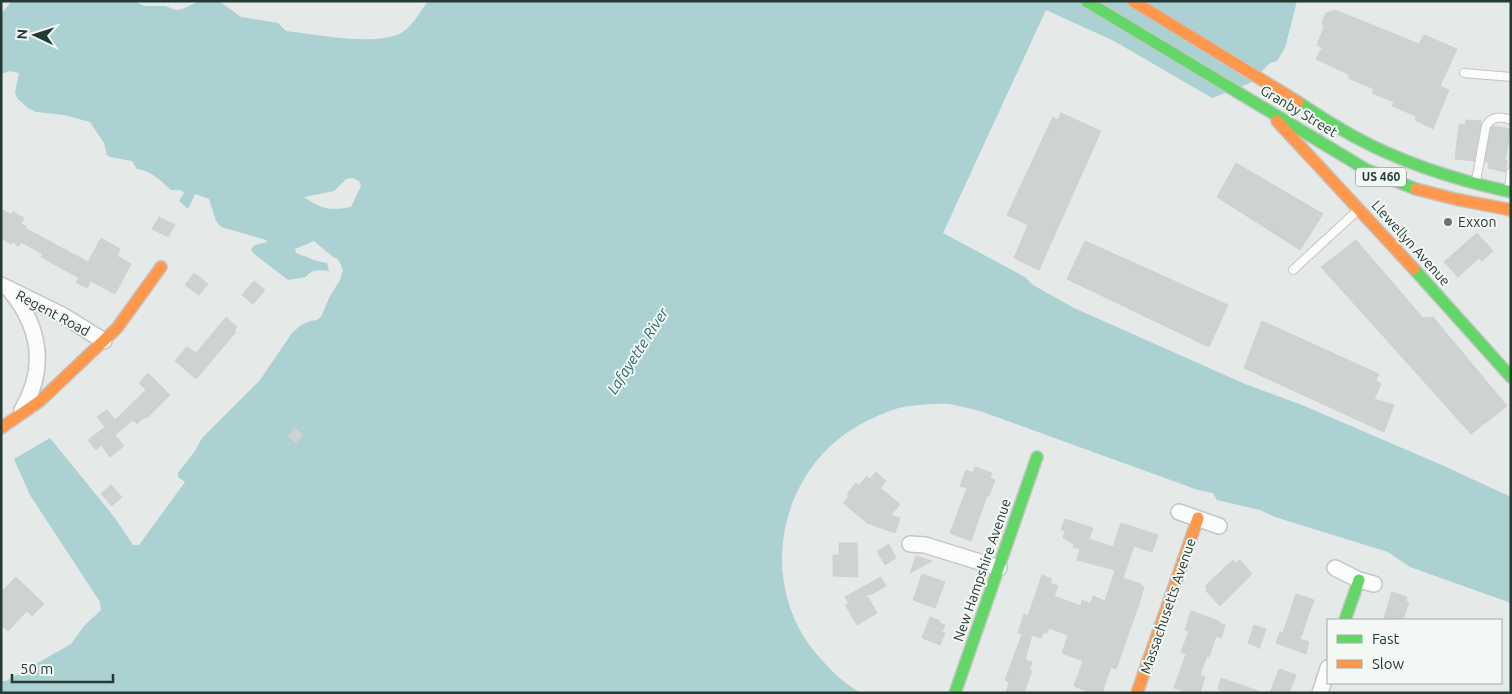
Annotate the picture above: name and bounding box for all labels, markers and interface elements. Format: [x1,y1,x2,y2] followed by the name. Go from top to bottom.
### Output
[10,10,60,60] north arrow
[14,28,30,40] text: N
[1258,82,1341,141] street label: Granby Street
[1356,168,1406,186] road number: US 460
[1368,197,1454,289] street label: Llewellyn Avenue
[1458,214,1496,230] place label: Exxon
[1442,216,1454,228] marker: Exxon
[13,287,93,339] street label: Regent Road
[603,303,672,397] water label: Lafayette River
[950,497,1014,643] street label: New Hampshire Avenue
[1137,536,1199,676] street label: Massachusetts Avenue
[1327,619,1502,684] legend
[1372,630,1400,647] text: Fast
[12,652,114,684] scale bar
[1372,655,1405,672] text: Slow
[20,660,53,677] text: 50 m

